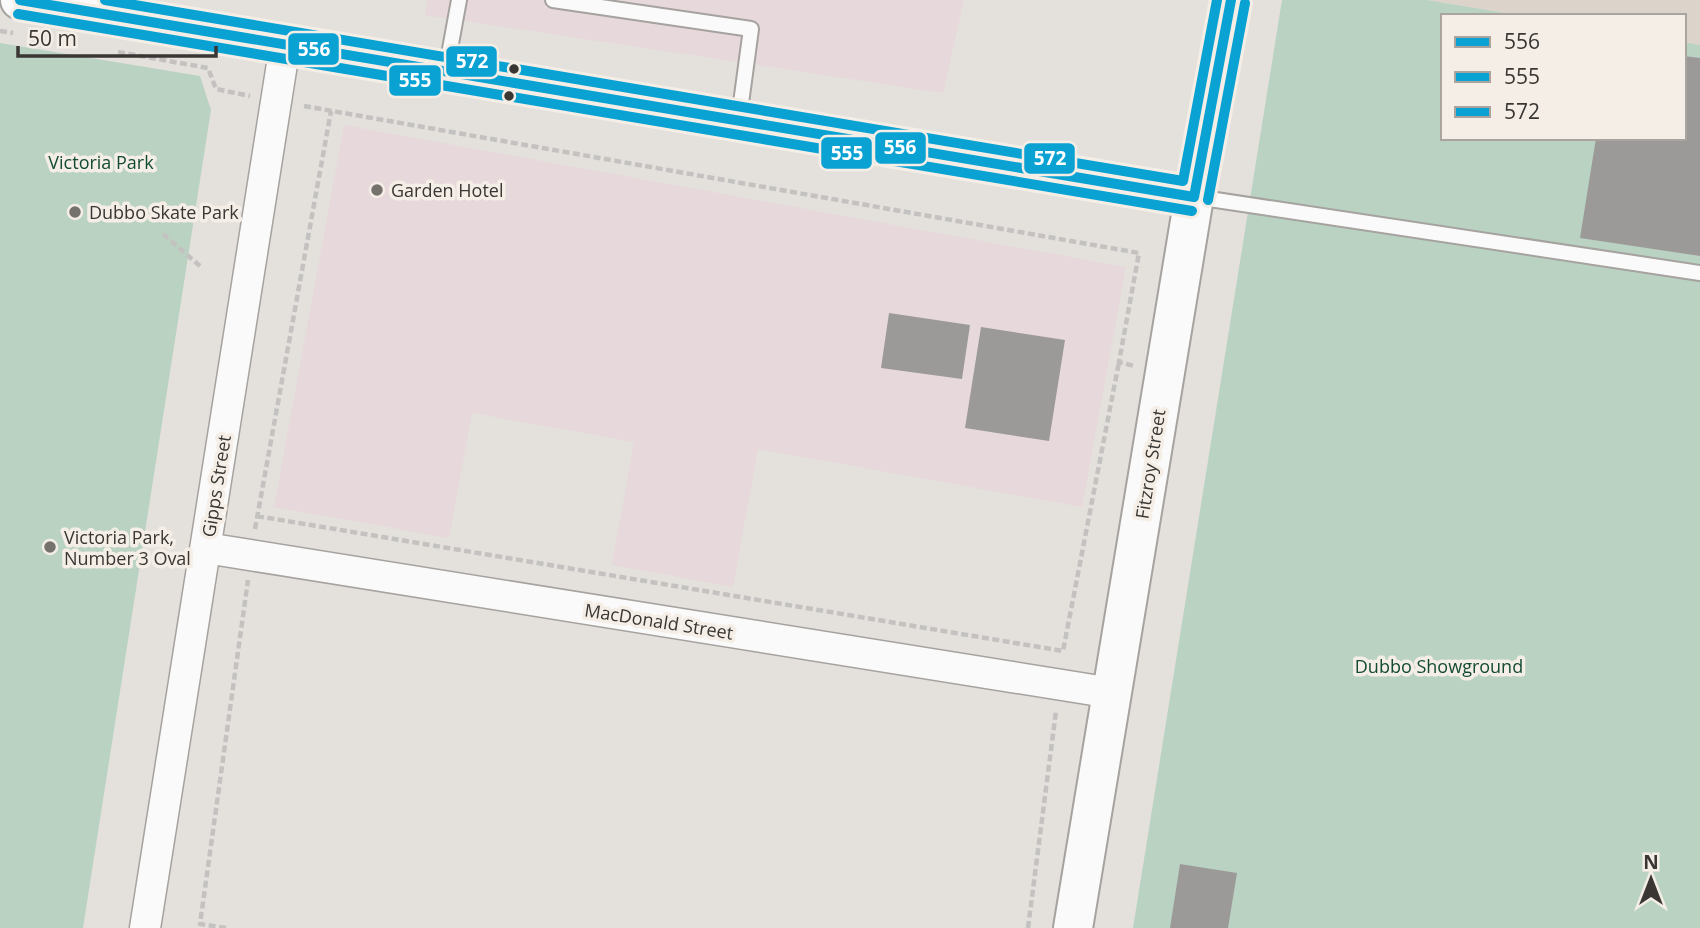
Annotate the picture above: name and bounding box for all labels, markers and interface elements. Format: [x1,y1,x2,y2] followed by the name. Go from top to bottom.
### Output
[18,14,215,58] scale bar
[1441,14,1686,140] legend
[28,24,77,52] text: 50 m
[1504,27,1540,55] text: 556
[287,32,340,66] line badge: 556
[298,36,330,62] text: 556
[445,45,498,78] line badge: 572
[456,48,488,74] text: 572
[507,62,521,76] unlabelled marker
[1504,62,1540,90] text: 555
[388,64,442,97] line badge: 555
[399,67,431,93] text: 555
[502,89,516,103] unlabelled marker
[1504,97,1540,125] text: 572
[874,131,927,165] line badge: 556
[884,134,916,160] text: 556
[820,136,873,170] line badge: 555
[831,140,863,166] text: 555
[1023,142,1076,175] line badge: 572
[1034,145,1066,171] text: 572
[48,150,154,174] park label: Victoria Park
[391,178,503,202] place label: Garden Hotel
[369,182,385,198] marker: Garden Hotel
[89,200,239,224] place label: Dubbo Skate Park
[67,204,83,220] marker: Dubbo Skate Park
[1129,407,1171,521] street label: Fitzroy Street
[196,433,236,539] street label: Gipps Street
[64,525,191,570] place label: Victoria Park, Number 3 Oval
[42,539,58,555] marker: Victoria Park, Number 3 Oval
[583,597,735,645] street label: MacDonald Street
[1355,654,1523,678] park label: Dubbo Showground
[1616,844,1686,914] north arrow
[1643,849,1659,875] text: N

